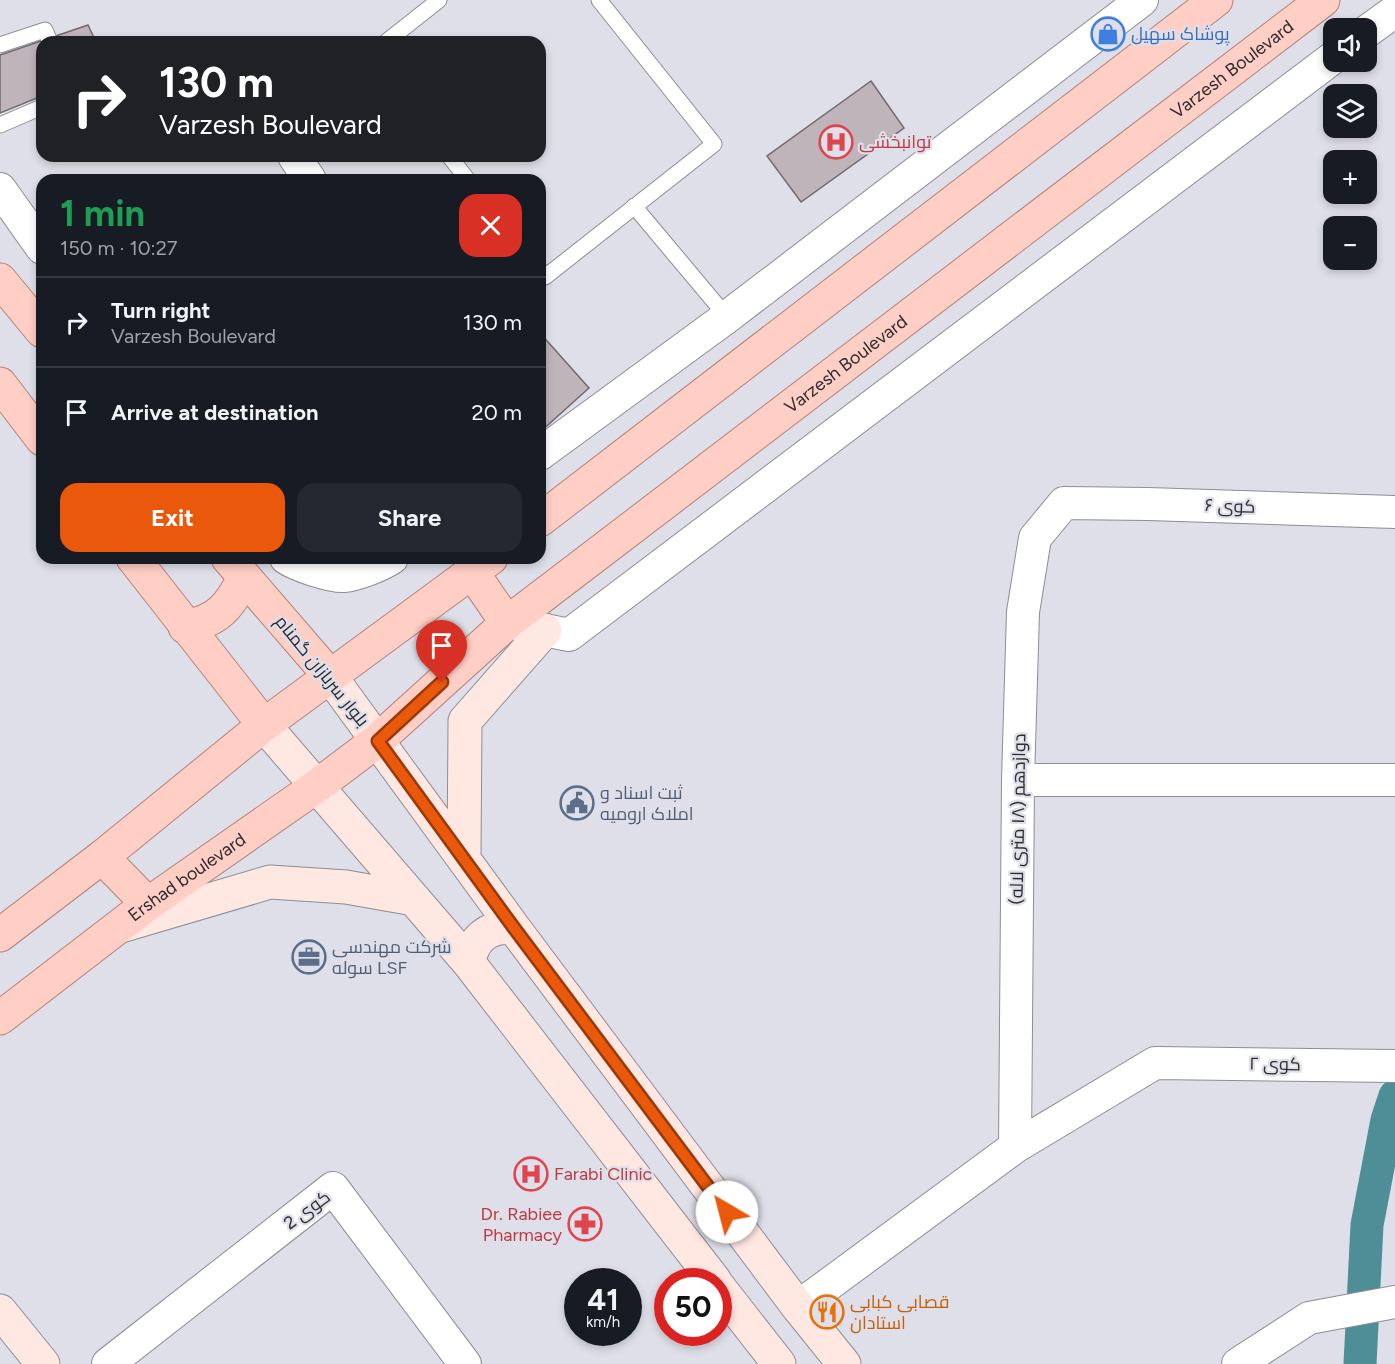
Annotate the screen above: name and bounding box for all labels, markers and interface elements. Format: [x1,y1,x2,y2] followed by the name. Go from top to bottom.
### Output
[1167,15,1298,123] street label: Varzesh Boulevard
[1090,16,1126,52] shop icon: پوشاک سهیل
[1323,18,1377,270] map controls
[1323,18,1377,72] button: sound
[1131,23,1230,46] place label: پوشاک سهیل
[159,57,274,108] text: 130 m
[60,60,138,138] icon: right
[1323,84,1377,138] button: layers
[159,108,382,141] text: Varzesh Boulevard
[818,124,854,160] hospital icon: توانبخشی
[859,131,932,153] place label: توانبخشی
[1323,150,1377,204] button: +
[60,192,145,235] text: 1 min
[459,194,522,257] button: close
[1323,216,1377,270] button: −
[60,236,178,260] text: 150 m · 10:27
[111,297,210,324] text: Turn right
[60,306,93,339] icon: right
[463,309,522,336] text: 130 m
[780,310,912,418] street label: Varzesh Boulevard
[111,324,276,348] text: Varzesh Boulevard
[60,396,93,429] icon: arrive
[111,399,319,426] text: Arrive at destination
[471,399,522,426] text: 20 m
[60,483,285,552] button: Exit
[297,483,522,552] button: Share
[1204,494,1256,518] street label: کوی ۶
[270,611,374,732] street label: بلوار سربازان گمنام
[416,620,467,682] pin
[425,629,458,662] icon: arrive
[1006,733,1031,905] street label: دوازدهم (۱۸ متری لاله)
[600,782,694,825] place label: ثبت اسناد و املاک ارومیه
[559,785,595,821] public building icon: ثبت اسناد و املاک ارومیه
[124,828,250,926] street label: Ershad boulevard
[332,936,452,979] place label: شرکت مهندسی سوله LSF
[291,939,327,975] office icon: شرکت مهندسی سوله LSF
[1249,1053,1301,1075] street label: کوی ۲
[513,1156,549,1192] hospital icon: Farabi Clinic
[554,1163,653,1185] place label: Farabi Clinic
[695,1180,759,1244] position arrow
[279,1186,335,1234] street label: کوی 2
[481,1203,563,1246] place label: Dr. Rabiee Pharmacy
[567,1206,603,1242] pharmacy icon: Dr. Rabiee Pharmacy
[654,1268,732,1346] speed limit sign: 50
[587,1281,619,1318] text: 41
[850,1291,949,1334] place label: قصابی کبابی استادان
[809,1294,845,1330] restaurant icon: قصابی کبابی استادان
[586,1313,620,1331] text: km/h

